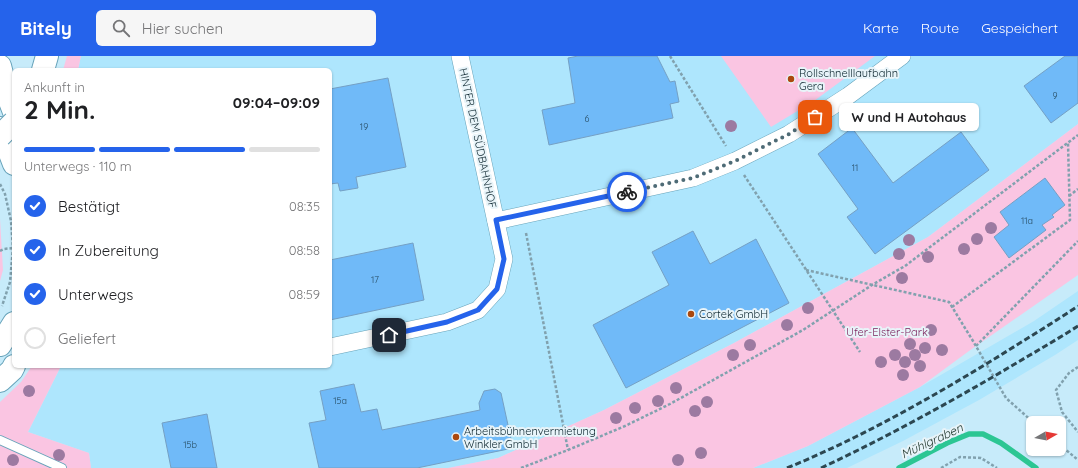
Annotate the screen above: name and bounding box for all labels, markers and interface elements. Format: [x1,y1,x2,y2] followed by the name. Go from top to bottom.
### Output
[96,10,376,46] search box
[20,16,72,40] text: Bitely
[110,17,132,39] icon: search
[142,19,223,38] text: Hier suchen
[863,19,899,37] text: Karte
[921,19,959,37] text: Route
[981,19,1058,37] text: Gespeichert
[799,66,898,93] place label: Rollschnelllaufbahn Gera
[456,67,500,209] street label: HINTER DEM SÜDBAHNHOF
[786,74,796,84] marker: Rollschnelllaufbahn Gera
[24,79,85,95] text: Ankunft in
[1052,90,1058,101] house number: 9
[24,93,95,126] text: 2 Min.
[233,93,320,112] text: 09:04–09:09
[798,100,832,134] pin
[839,103,979,131] callout: W und H Autohaus
[804,106,826,128] icon: bag
[852,109,966,125] text: W und H Autohaus
[585,113,590,124] house number: 6
[360,121,368,132] house number: 19
[24,158,132,174] text: Unterwegs · 110 m
[852,162,858,173] house number: 11
[607,172,647,212] courier
[616,181,638,203] icon: bike
[24,195,46,217] icon: check
[58,197,120,216] text: Bestätigt
[289,198,320,214] text: 08:35
[1021,215,1033,226] house number: 11a
[24,239,46,261] icon: check
[58,241,159,260] text: In Zubereitung
[289,242,320,258] text: 08:58
[371,274,379,285] house number: 17
[24,283,46,305] icon: check
[58,285,133,304] text: Unterwegs
[288,286,320,302] text: 08:59
[699,307,768,321] place label: Cortek GmbH
[686,309,696,319] marker: Cortek GmbH
[372,318,406,352] pin
[378,324,400,346] icon: home
[846,325,928,339] park label: Ufer-Elster-Park
[58,329,116,348] text: Geliefert
[333,395,347,406] house number: 15a
[1026,416,1066,456] north arrow
[1026,416,1066,456] map controls
[899,419,966,461] water label: Mühlgraben
[464,424,596,451] place label: Arbeitsbühnenvermietung Winkler GmbH
[451,432,461,442] marker: Arbeitsbühnenvermietung Winkler GmbH
[183,439,197,450] house number: 15b

